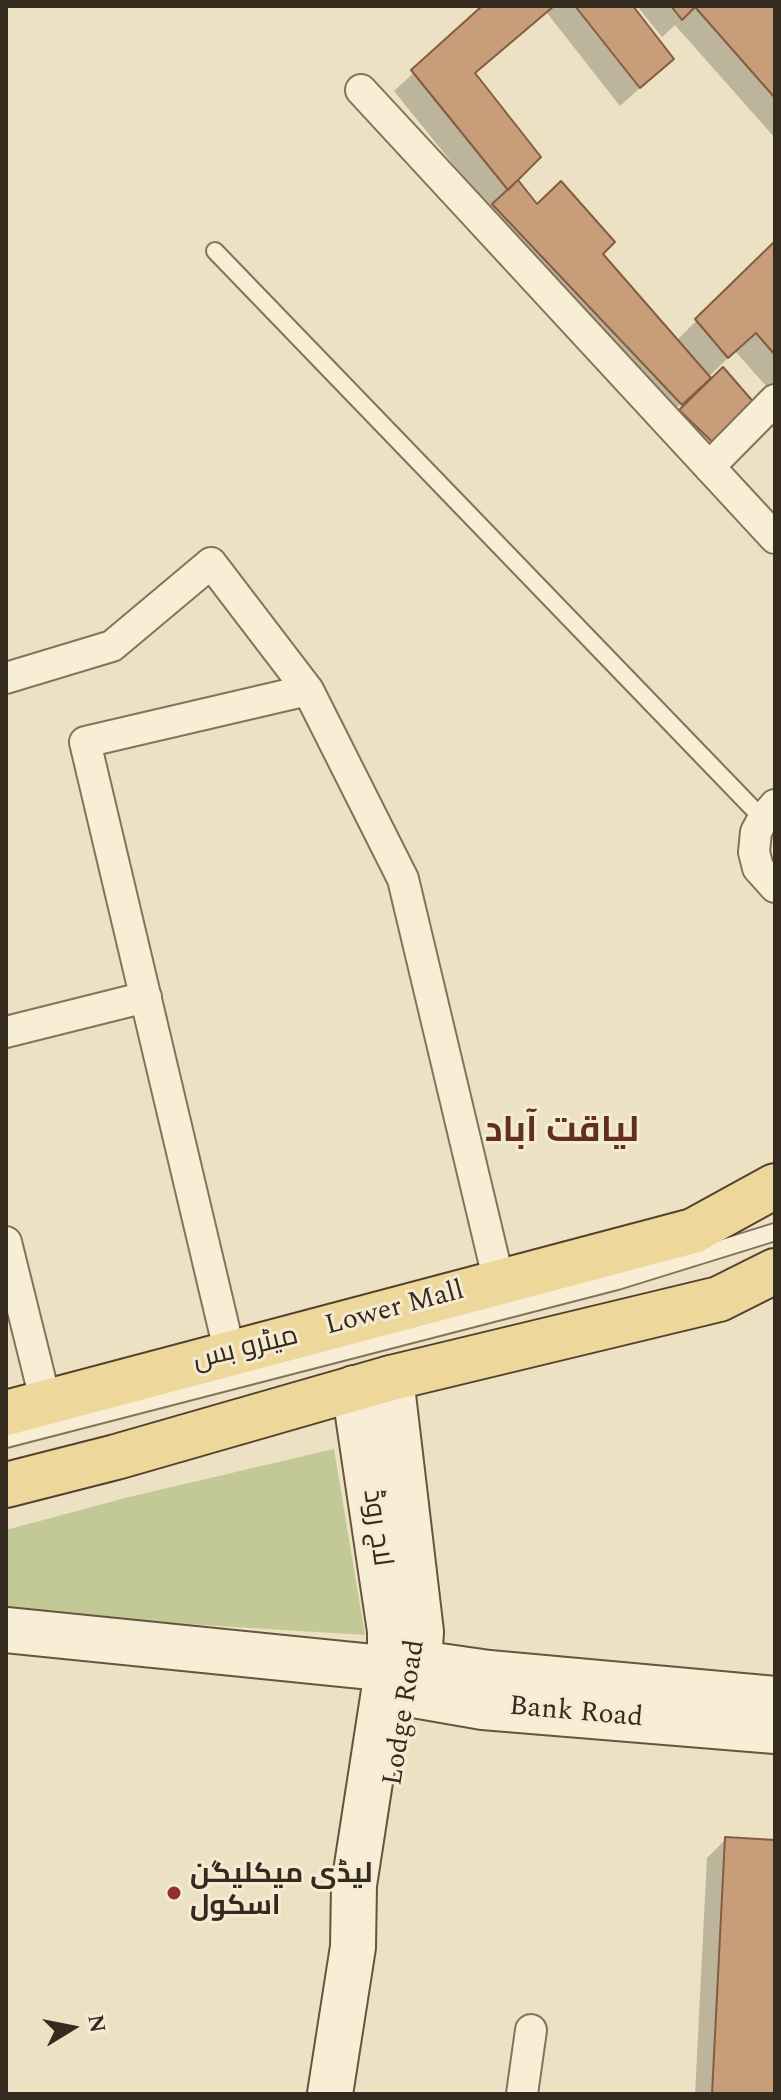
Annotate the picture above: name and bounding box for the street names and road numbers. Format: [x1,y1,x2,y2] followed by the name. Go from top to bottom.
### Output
[322,1275,468,1345] street label: Lower Mall
[190,1321,302,1379] street label: میٹرو بس
[353,1487,397,1569] street label: لاج روڈ
[378,1638,434,1788] street label: Lodge Road
[508,1691,644,1737] street label: Bank Road

